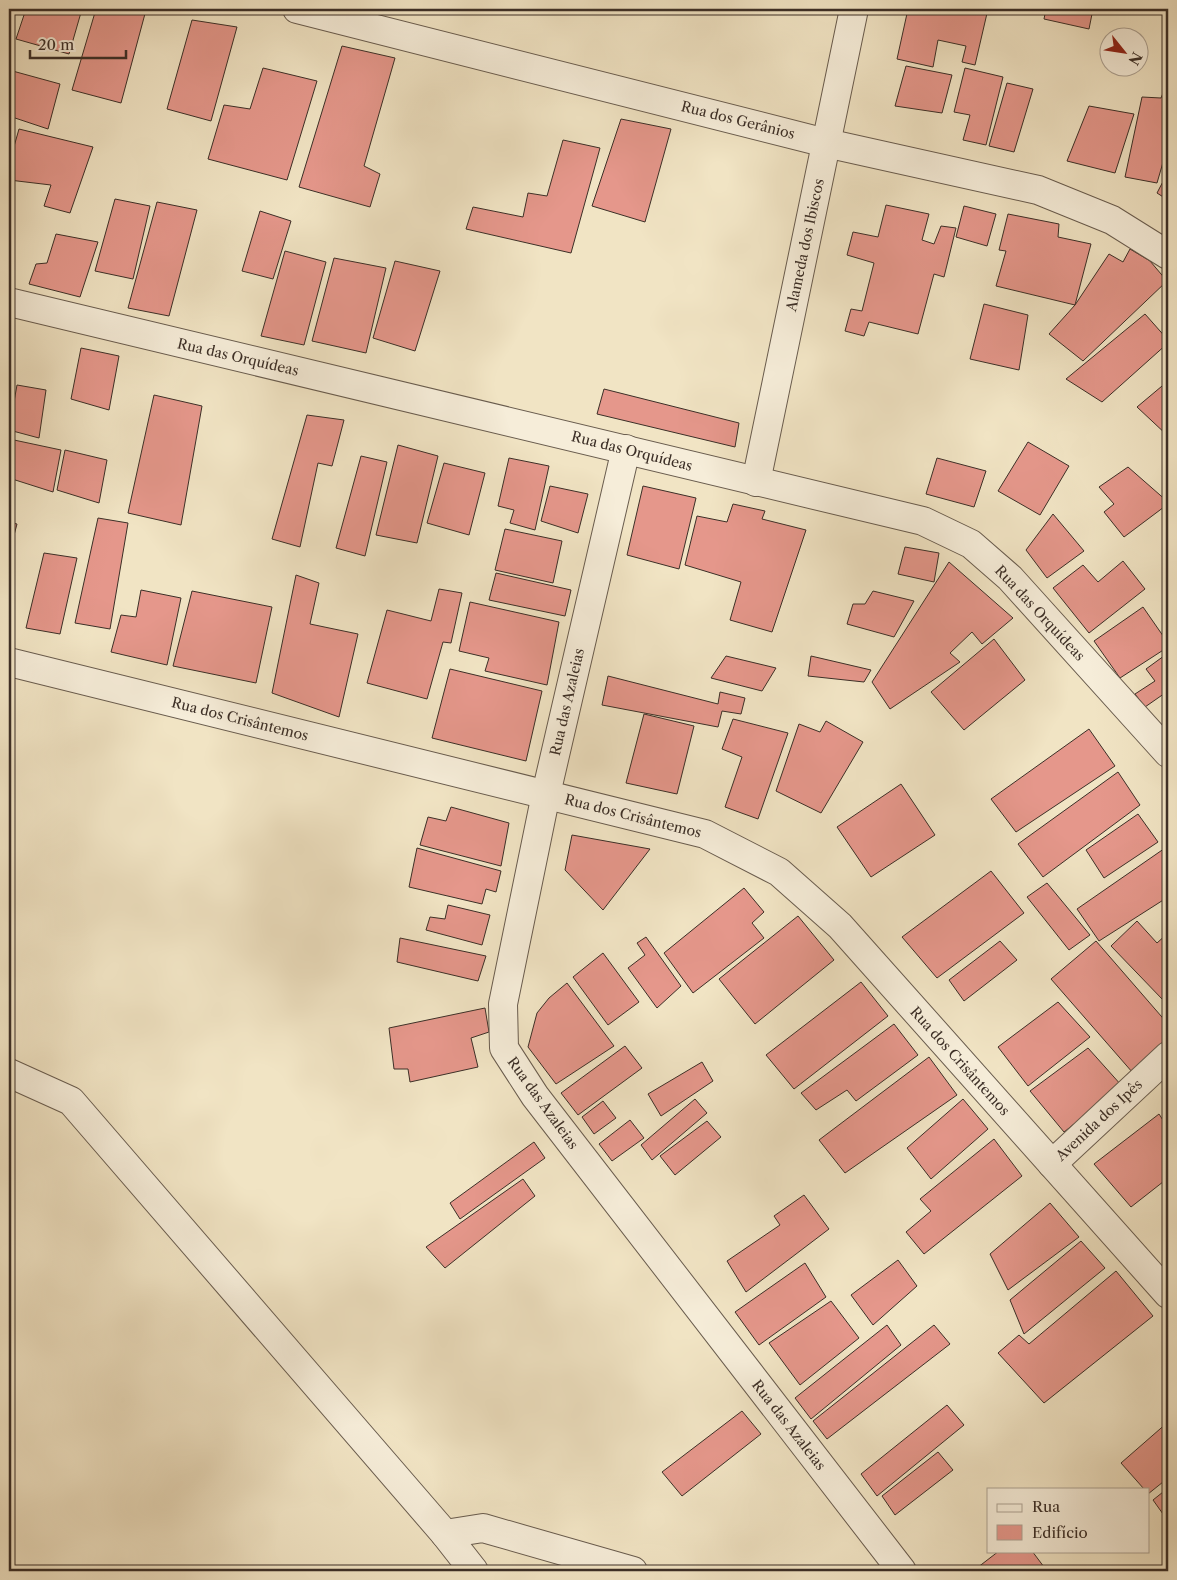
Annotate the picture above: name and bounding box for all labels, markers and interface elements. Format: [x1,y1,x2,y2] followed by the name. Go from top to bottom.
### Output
[30,28,126,60] scale bar
[1100,28,1150,78] north arrow
[38,35,74,54] text: 20 m
[1124,49,1146,68] text: N
[679,97,797,143] street label: Rua dos Gerânios
[782,177,828,314] street label: Alameda dos Ibiscos
[176,334,300,380] street label: Rua das Orquídeas
[570,427,694,475] street label: Rua das Orquídeas
[991,561,1089,665] street label: Rua das Orquídeas
[546,647,588,757] street label: Rua das Azaleias
[170,693,310,745] street label: Rua dos Crisântemos
[563,790,703,842] street label: Rua dos Crisântemos
[906,1003,1014,1119] street label: Rua dos Crisântemos
[503,1053,583,1153] street label: Rua das Azaleias
[1051,1075,1146,1165] street label: Avenida dos Ipês
[748,1376,830,1474] street label: Rua das Azaleias
[987,1488,1150,1552] legend
[1032,1497,1060,1516] text: Rua
[1032,1523,1088,1542] text: Edifício

